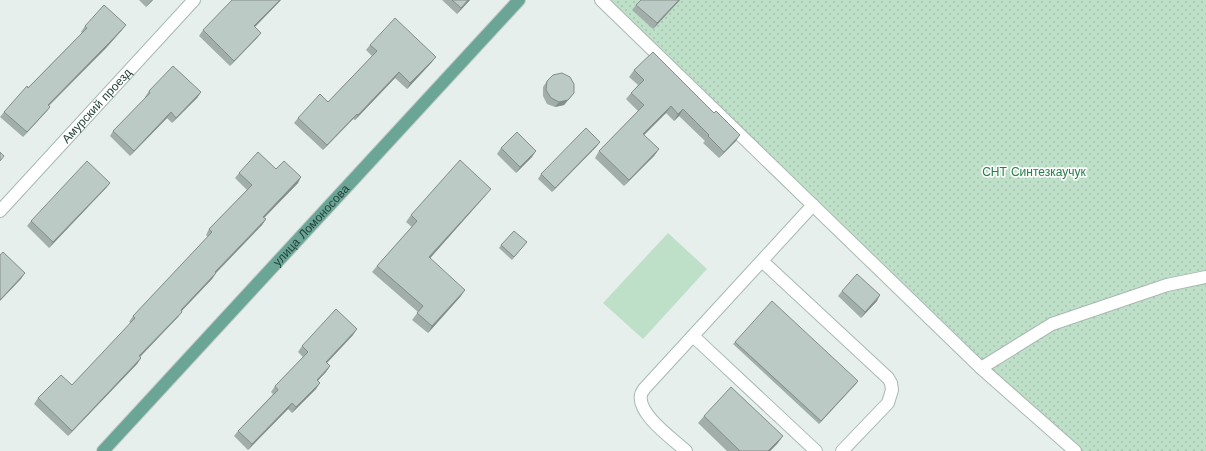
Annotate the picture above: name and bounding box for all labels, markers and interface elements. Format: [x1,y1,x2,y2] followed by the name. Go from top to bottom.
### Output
[59,66,135,146] street label: Амурский проезд
[982,165,1087,179] park label: СНТ Синтезкаучук
[270,182,352,269] street label: улица Ломоносова

